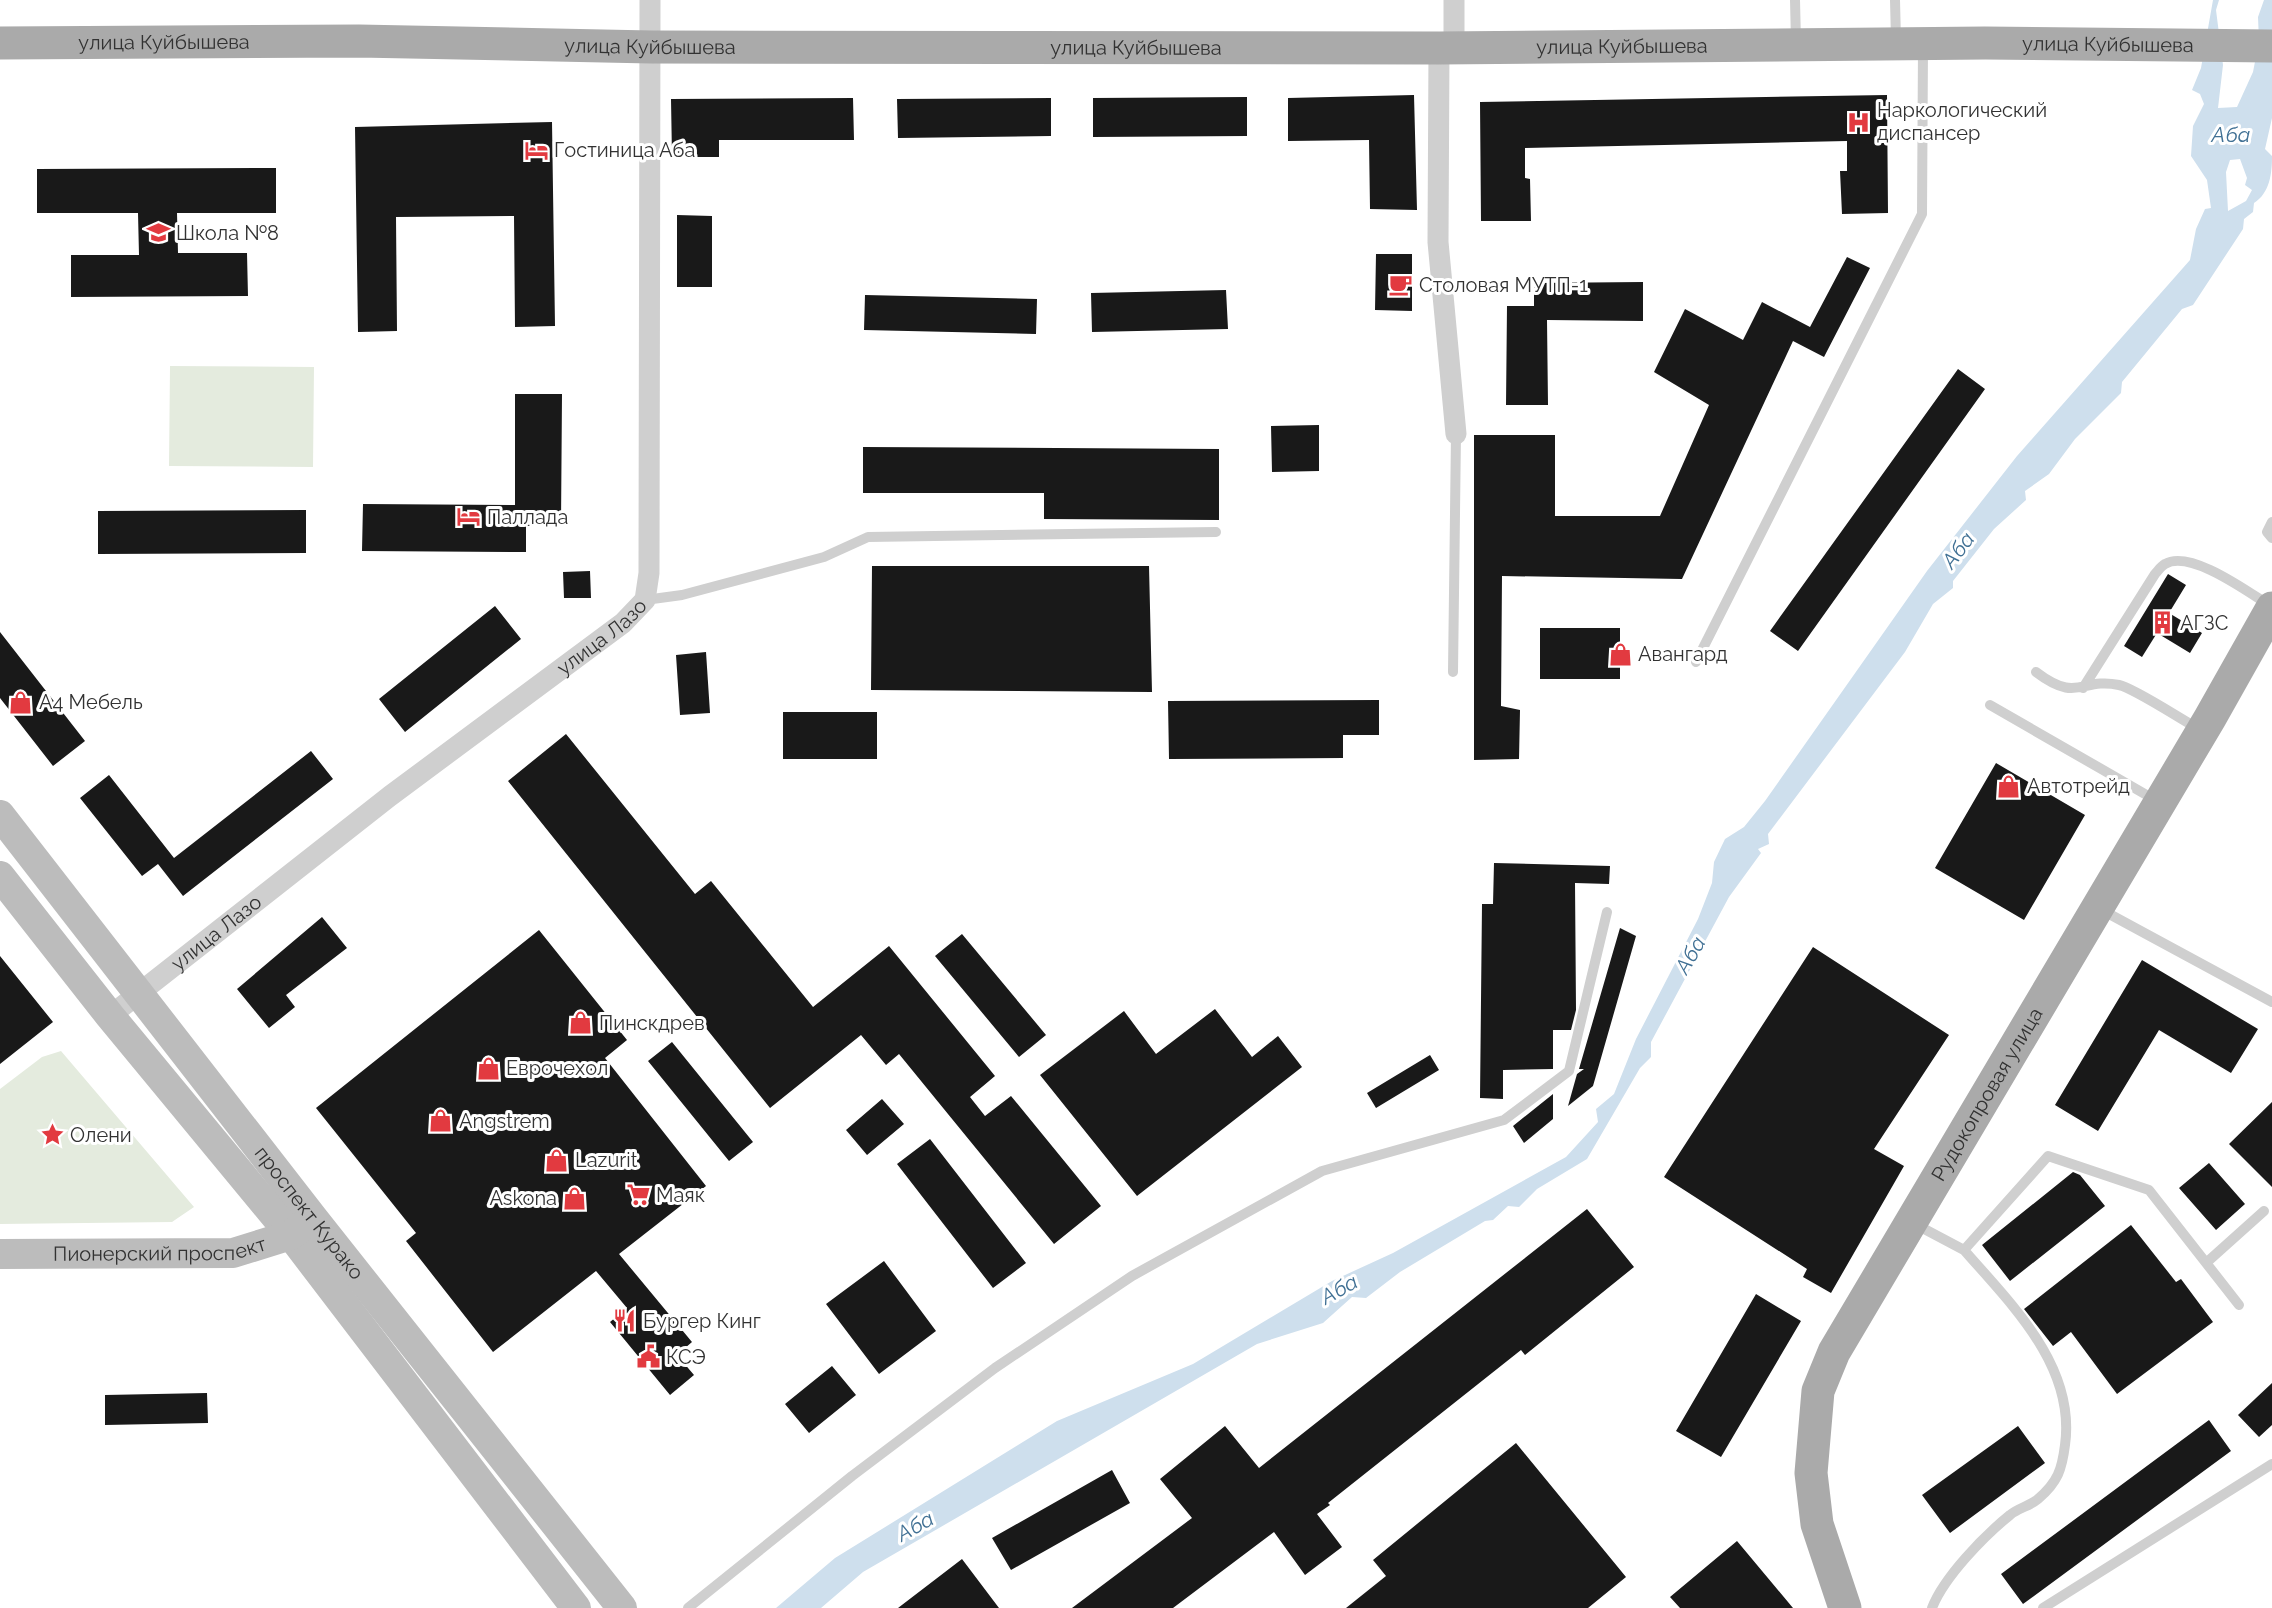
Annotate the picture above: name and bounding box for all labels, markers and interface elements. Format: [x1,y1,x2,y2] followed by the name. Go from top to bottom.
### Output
[78,30,250,55] street label: улица Куйбышева
[2022,31,2194,57] street label: улица Куйбышева
[564,33,736,59] street label: улица Куйбышева
[1536,34,1708,59] street label: улица Куйбышева
[1050,36,1222,60] street label: улица Куйбышева
[1877,98,2047,145] place label: Наркологический диспансер
[1846,109,1872,135] hospital icon: Наркологический диспансер
[2211,122,2250,147] water label: Аба
[523,137,549,163] hotel icon: Гостиница Аба
[554,138,695,162] place label: Гостиница Аба
[145,220,171,246] school or university icon: Школа №8
[176,221,279,245] place label: Школа №8
[1388,272,1414,298] cafe icon: Столовая МУТП-1
[1419,273,1588,297] place label: Столовая МУТП-1
[456,504,482,530] hotel icon: Паллада
[487,505,568,529] place label: Паллада
[1936,527,1980,574] water label: Аба
[552,594,652,680] street label: улица Лазо
[2149,610,2175,636] building icon: АГЗС
[2180,611,2229,635] place label: АГЗС
[1607,641,1633,667] shop icon: Авангард
[1638,642,1728,666] place label: Авангард
[8,689,34,715] shop icon: А4 Мебель
[39,690,143,714] place label: А4 Мебель
[1996,773,2022,799] shop icon: Автотрейд
[2027,774,2130,798] place label: Автотрейд
[166,890,266,975] street label: улица Лазо
[1669,932,1711,979] water label: Аба
[1926,1003,2048,1185] street label: Рудокопровая улица
[568,1010,594,1036] shop icon: Пинскдрев
[599,1011,705,1035] place label: Пинскдрев
[475,1055,501,1081] shop icon: Еврочехол
[506,1056,608,1080] place label: Еврочехол
[428,1108,454,1134] shop icon: Angstrem
[459,1109,550,1133] place label: Angstrem
[39,1122,65,1148] place icon: Олени
[70,1123,132,1147] place label: Олени
[250,1141,369,1284] street label: проспект Курако
[544,1147,570,1173] shop icon: Lazurit
[575,1148,638,1172] place label: Lazurit
[625,1182,651,1208] supermarket icon: Маяк
[656,1183,705,1207] place label: Маяк
[562,1185,588,1211] shop icon: Askona
[489,1186,557,1210] place label: Askona
[53,1231,269,1266] street label: Пионерский проспект
[1315,1269,1362,1310] water label: Аба
[612,1308,638,1334] restaurant icon: Бургер Кинг
[643,1309,761,1333] place label: Бургер Кинг
[635,1344,661,1370] public building icon: КСЭ
[666,1345,706,1369] place label: КСЭ
[891,1506,938,1547] water label: Аба

